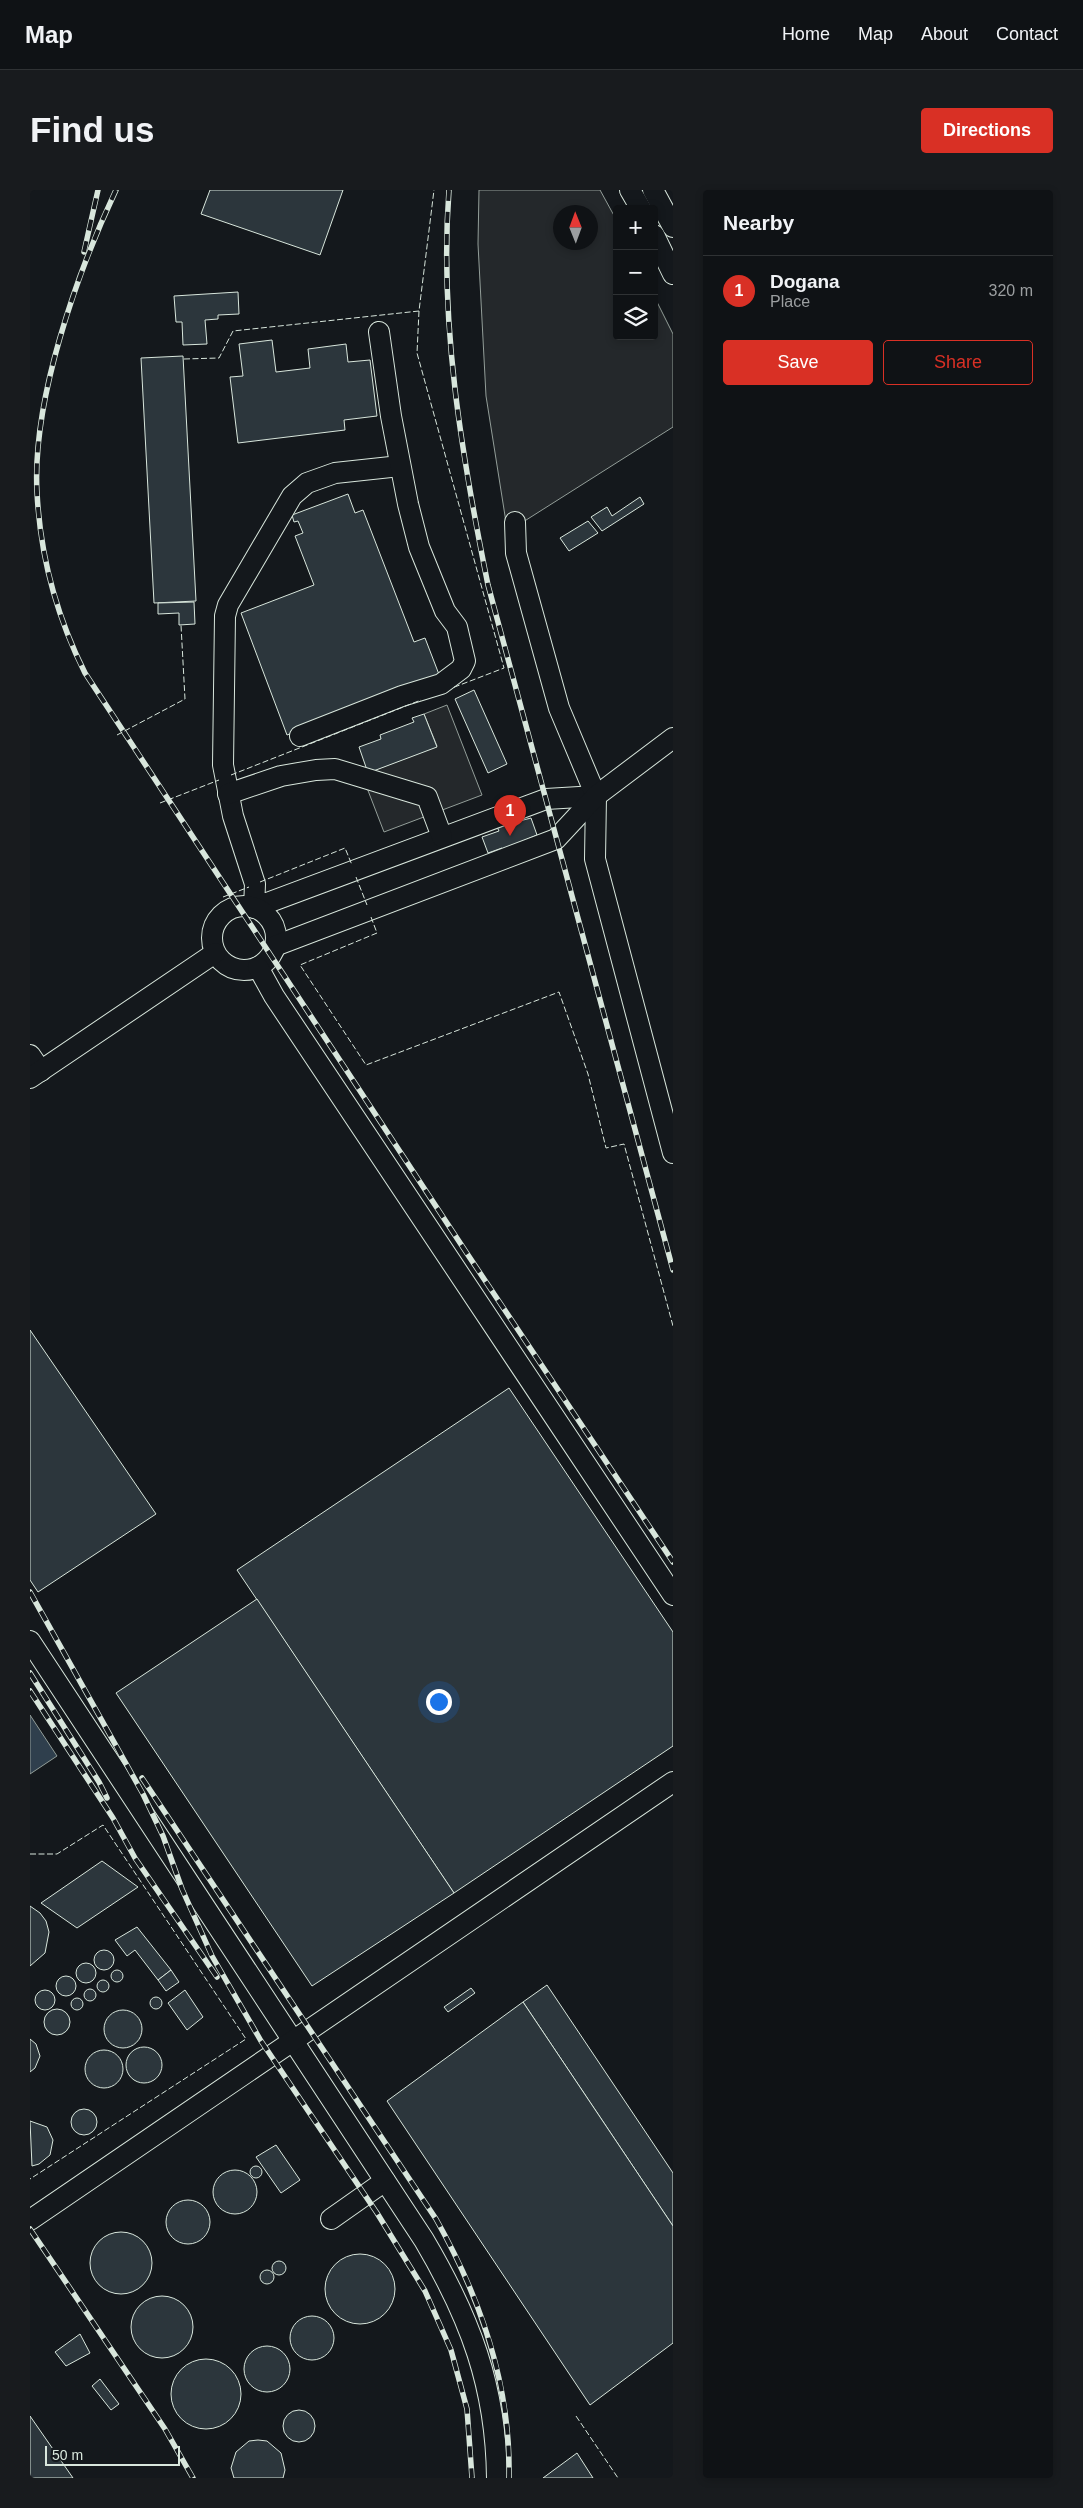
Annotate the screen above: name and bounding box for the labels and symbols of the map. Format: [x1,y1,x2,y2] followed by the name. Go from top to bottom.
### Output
[553,205,598,250] north arrow
[494,795,526,836] pin: 1
[426,1689,452,1715] your location
[45,2443,180,2466] scale bar

